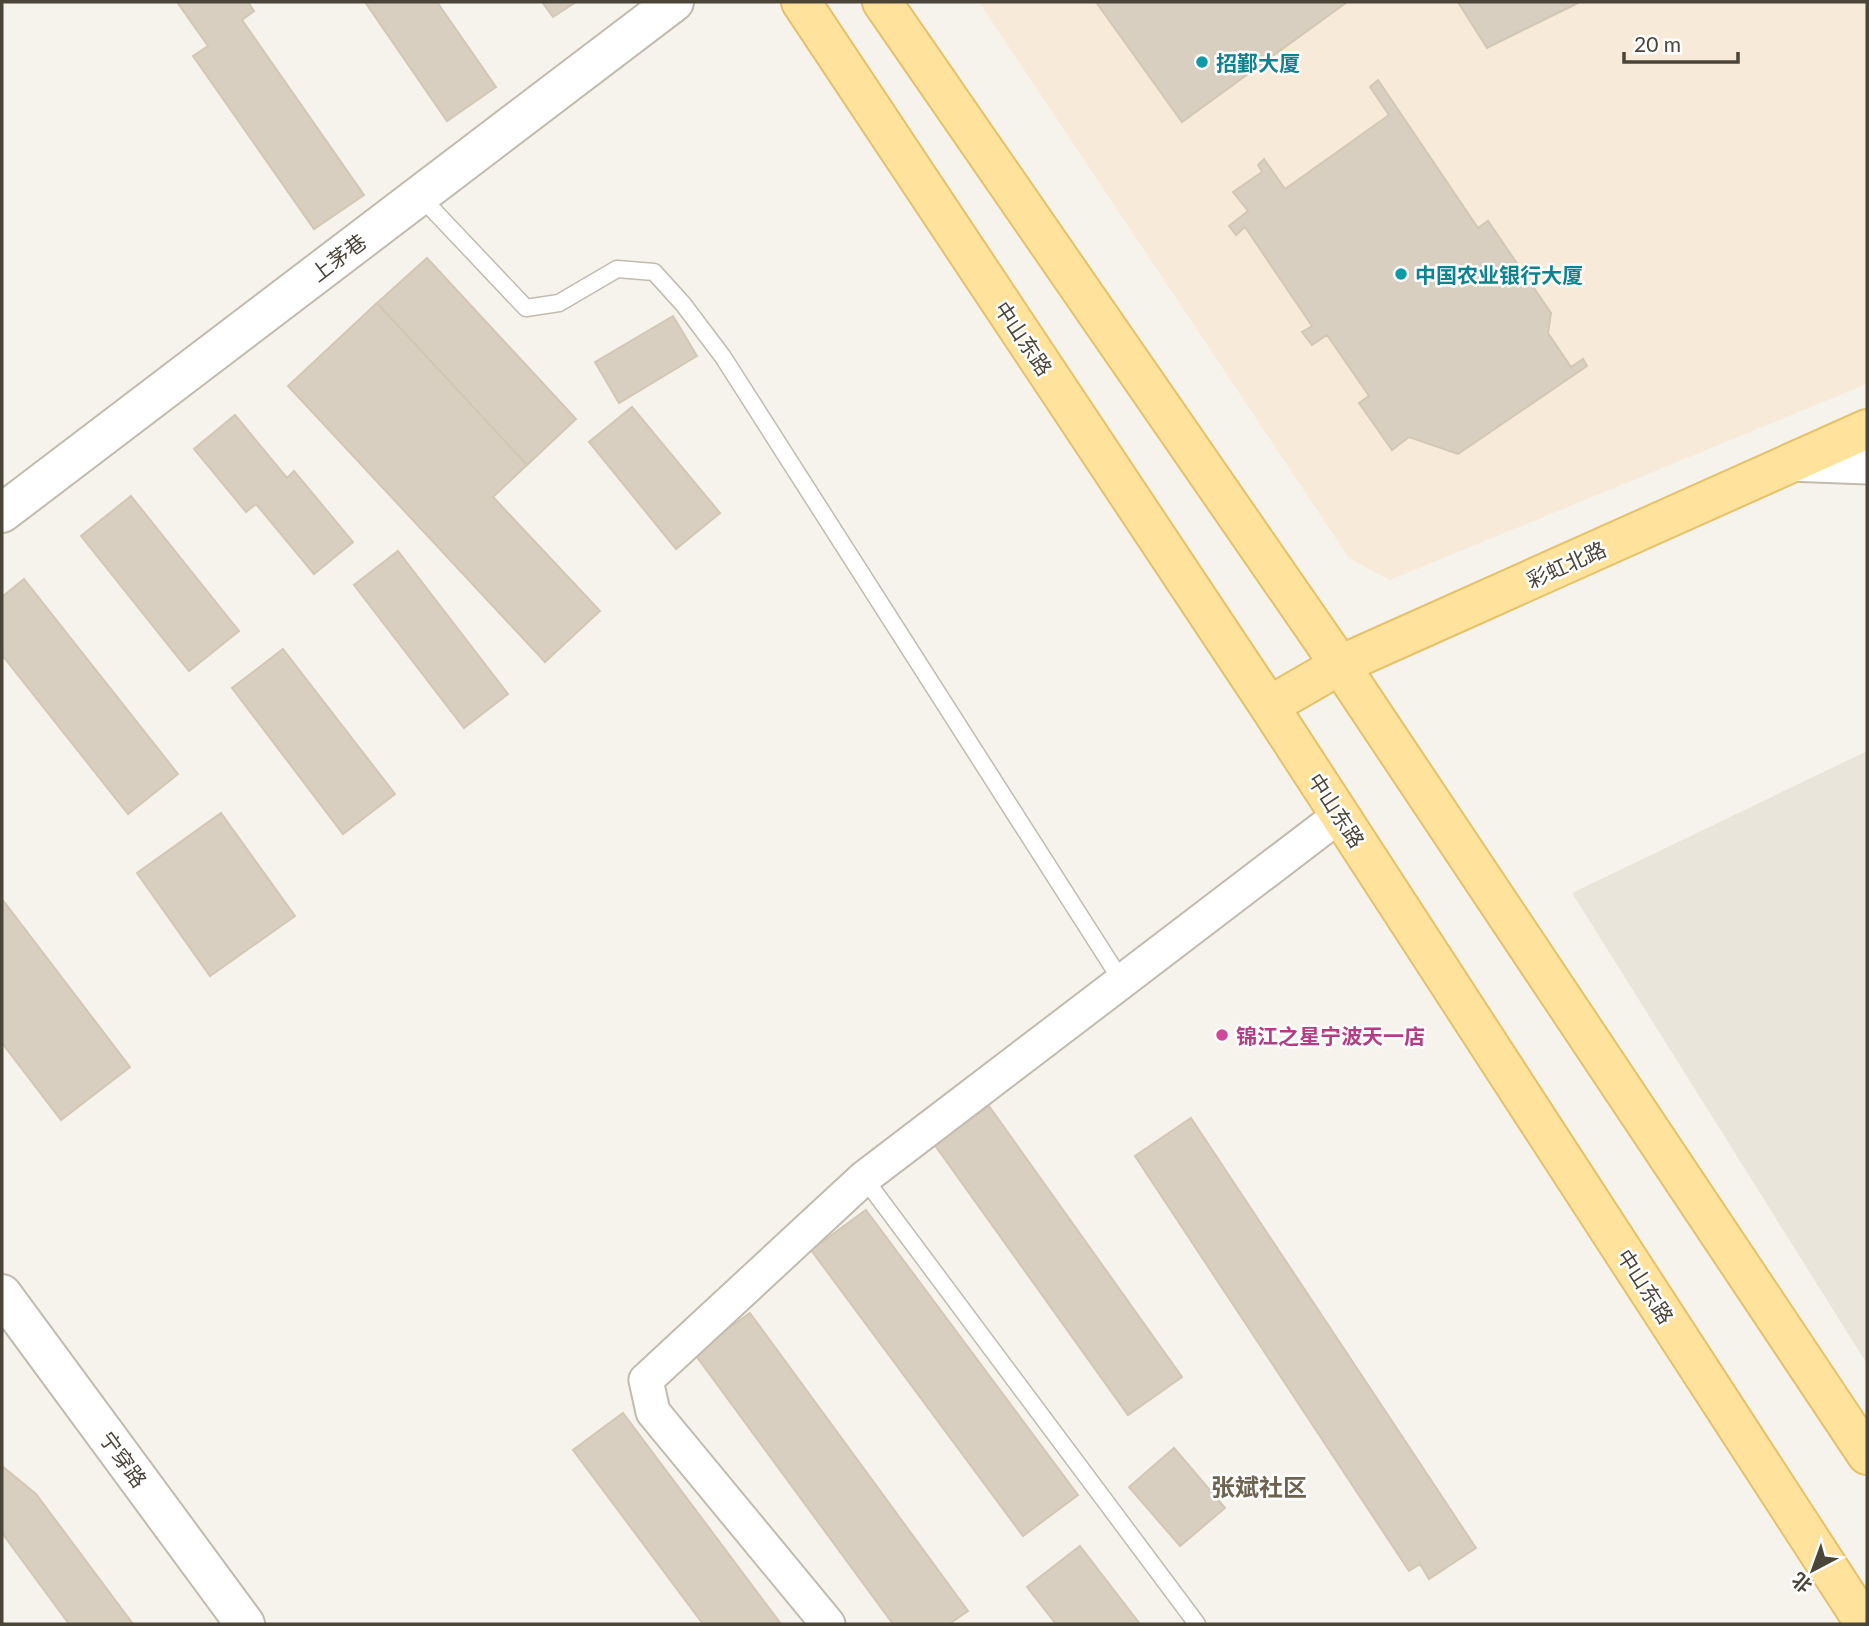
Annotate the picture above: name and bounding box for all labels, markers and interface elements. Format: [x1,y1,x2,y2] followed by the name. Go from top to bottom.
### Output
[1624,21,1738,65] scale bar
[1634,31,1681,56] text: 20 m
[1216,50,1300,75] place label: 招鄞大厦
[1194,54,1210,70] marker: 招鄞大厦
[305,228,371,286] street label: 上茅巷
[1415,262,1583,287] place label: 中国农业银行大厦
[1393,266,1409,282] marker: 中国农业银行大厦
[990,296,1058,380] street label: 中山东路
[1523,535,1609,593] street label: 彩虹北路
[1304,768,1370,852] street label: 中山东路
[1236,1023,1425,1048] place label: 锦江之星宁波天一店
[1214,1027,1230,1043] marker: 锦江之星宁波天一店
[1613,1244,1679,1328] street label: 中山东路
[95,1426,153,1492] street label: 宁穿路
[1211,1472,1307,1501] district label: 张斌社区
[1778,1535,1848,1605] north arrow
[1787,1568,1816,1598] text: 北

